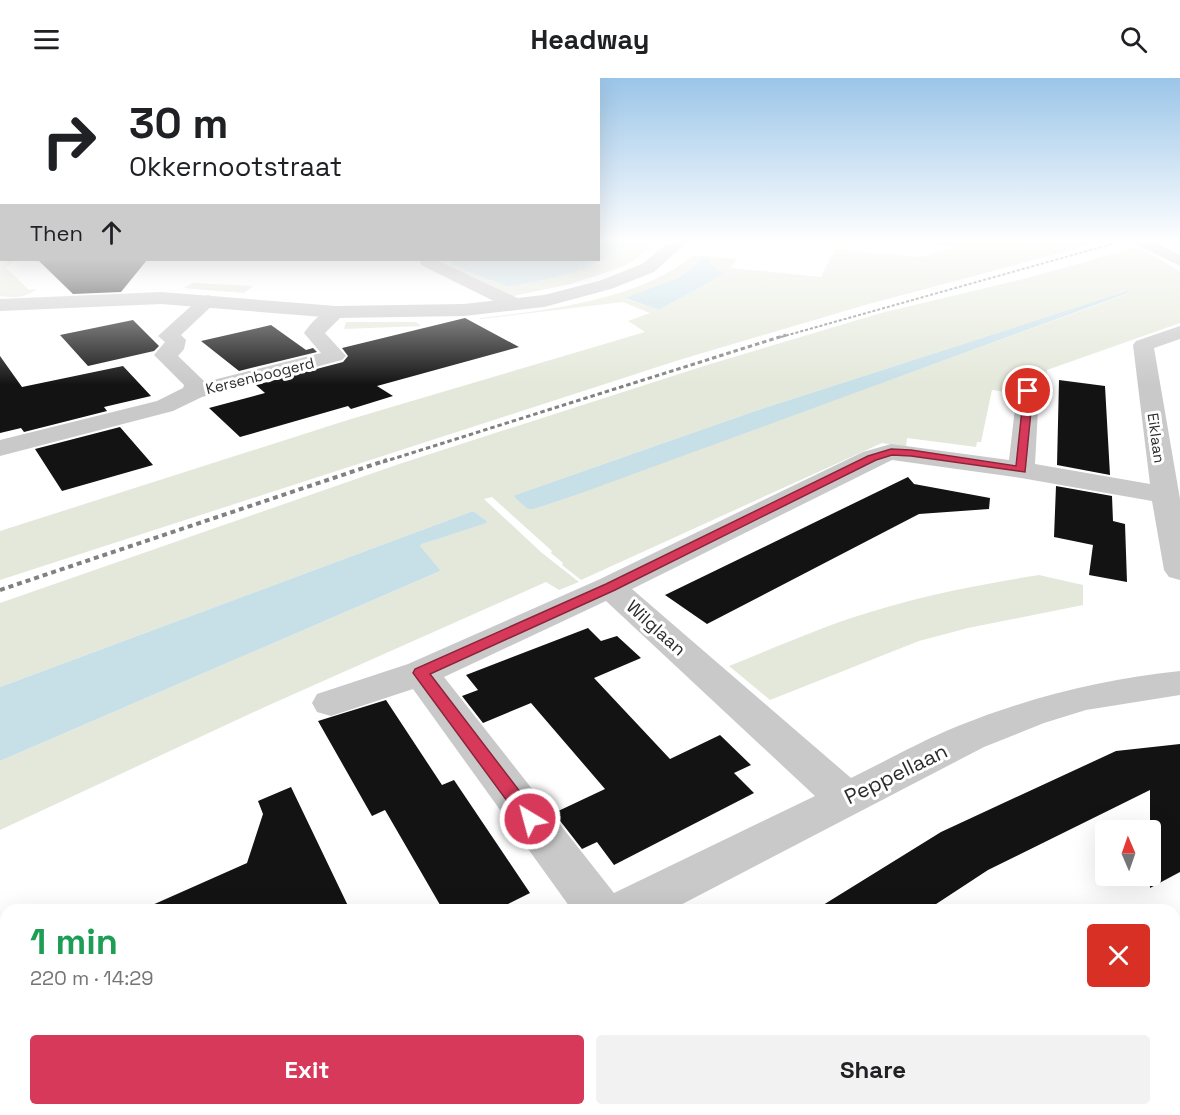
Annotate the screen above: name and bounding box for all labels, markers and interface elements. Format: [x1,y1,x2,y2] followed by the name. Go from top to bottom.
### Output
[531,22,649,57] text: Headway
[30,23,63,56] icon: menu
[1117,23,1150,56] icon: search
[129,97,228,150] text: 30 m
[30,102,108,180] icon: right
[129,149,342,184] text: Okkernootstraat
[95,216,128,249] icon: ahead
[30,219,83,247] text: Then
[204,353,316,398] street label: Kersenboogerd
[1002,365,1053,416] pin
[1011,374,1044,407] icon: arrive
[1144,412,1169,464] street label: Eiklaan
[622,595,691,660] street label: Wilglaan
[840,737,952,810] street label: Peppellaan
[498,787,562,851] position arrow
[1095,820,1161,886] north arrow
[1095,820,1161,886] map controls
[30,919,118,965] text: 1 min
[1087,924,1150,987] button: close
[30,965,153,991] text: 220 m · 14:29
[30,1035,584,1104] button: Exit
[596,1035,1150,1104] button: Share

